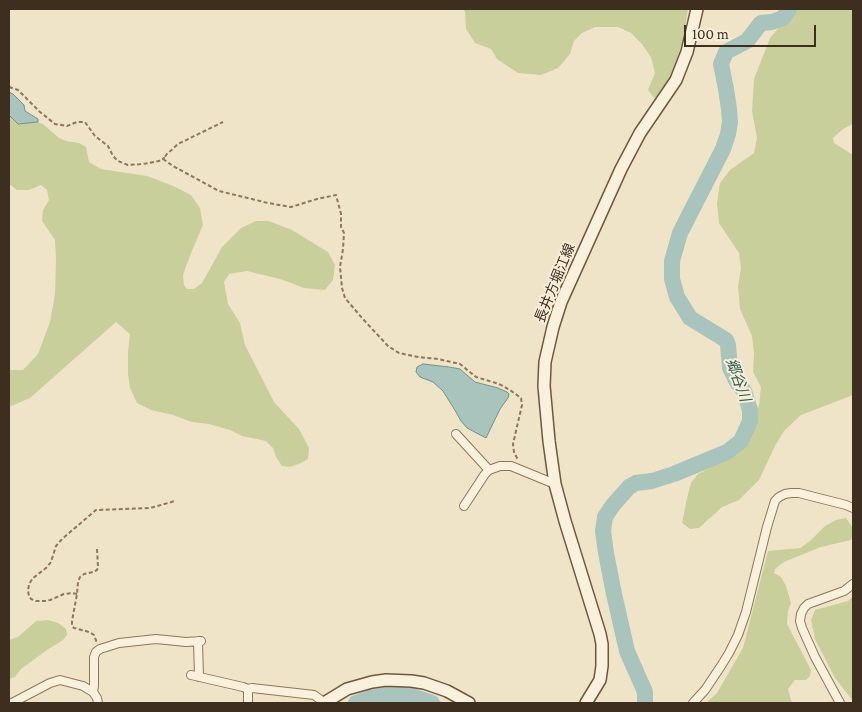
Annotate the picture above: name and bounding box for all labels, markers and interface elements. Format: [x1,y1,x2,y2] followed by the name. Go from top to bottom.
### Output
[687,15,820,47] scale bar
[692,26,729,42] text: 100 m
[531,241,579,325] street label: 長井方堀江線
[722,356,754,404] water label: 郷谷川

